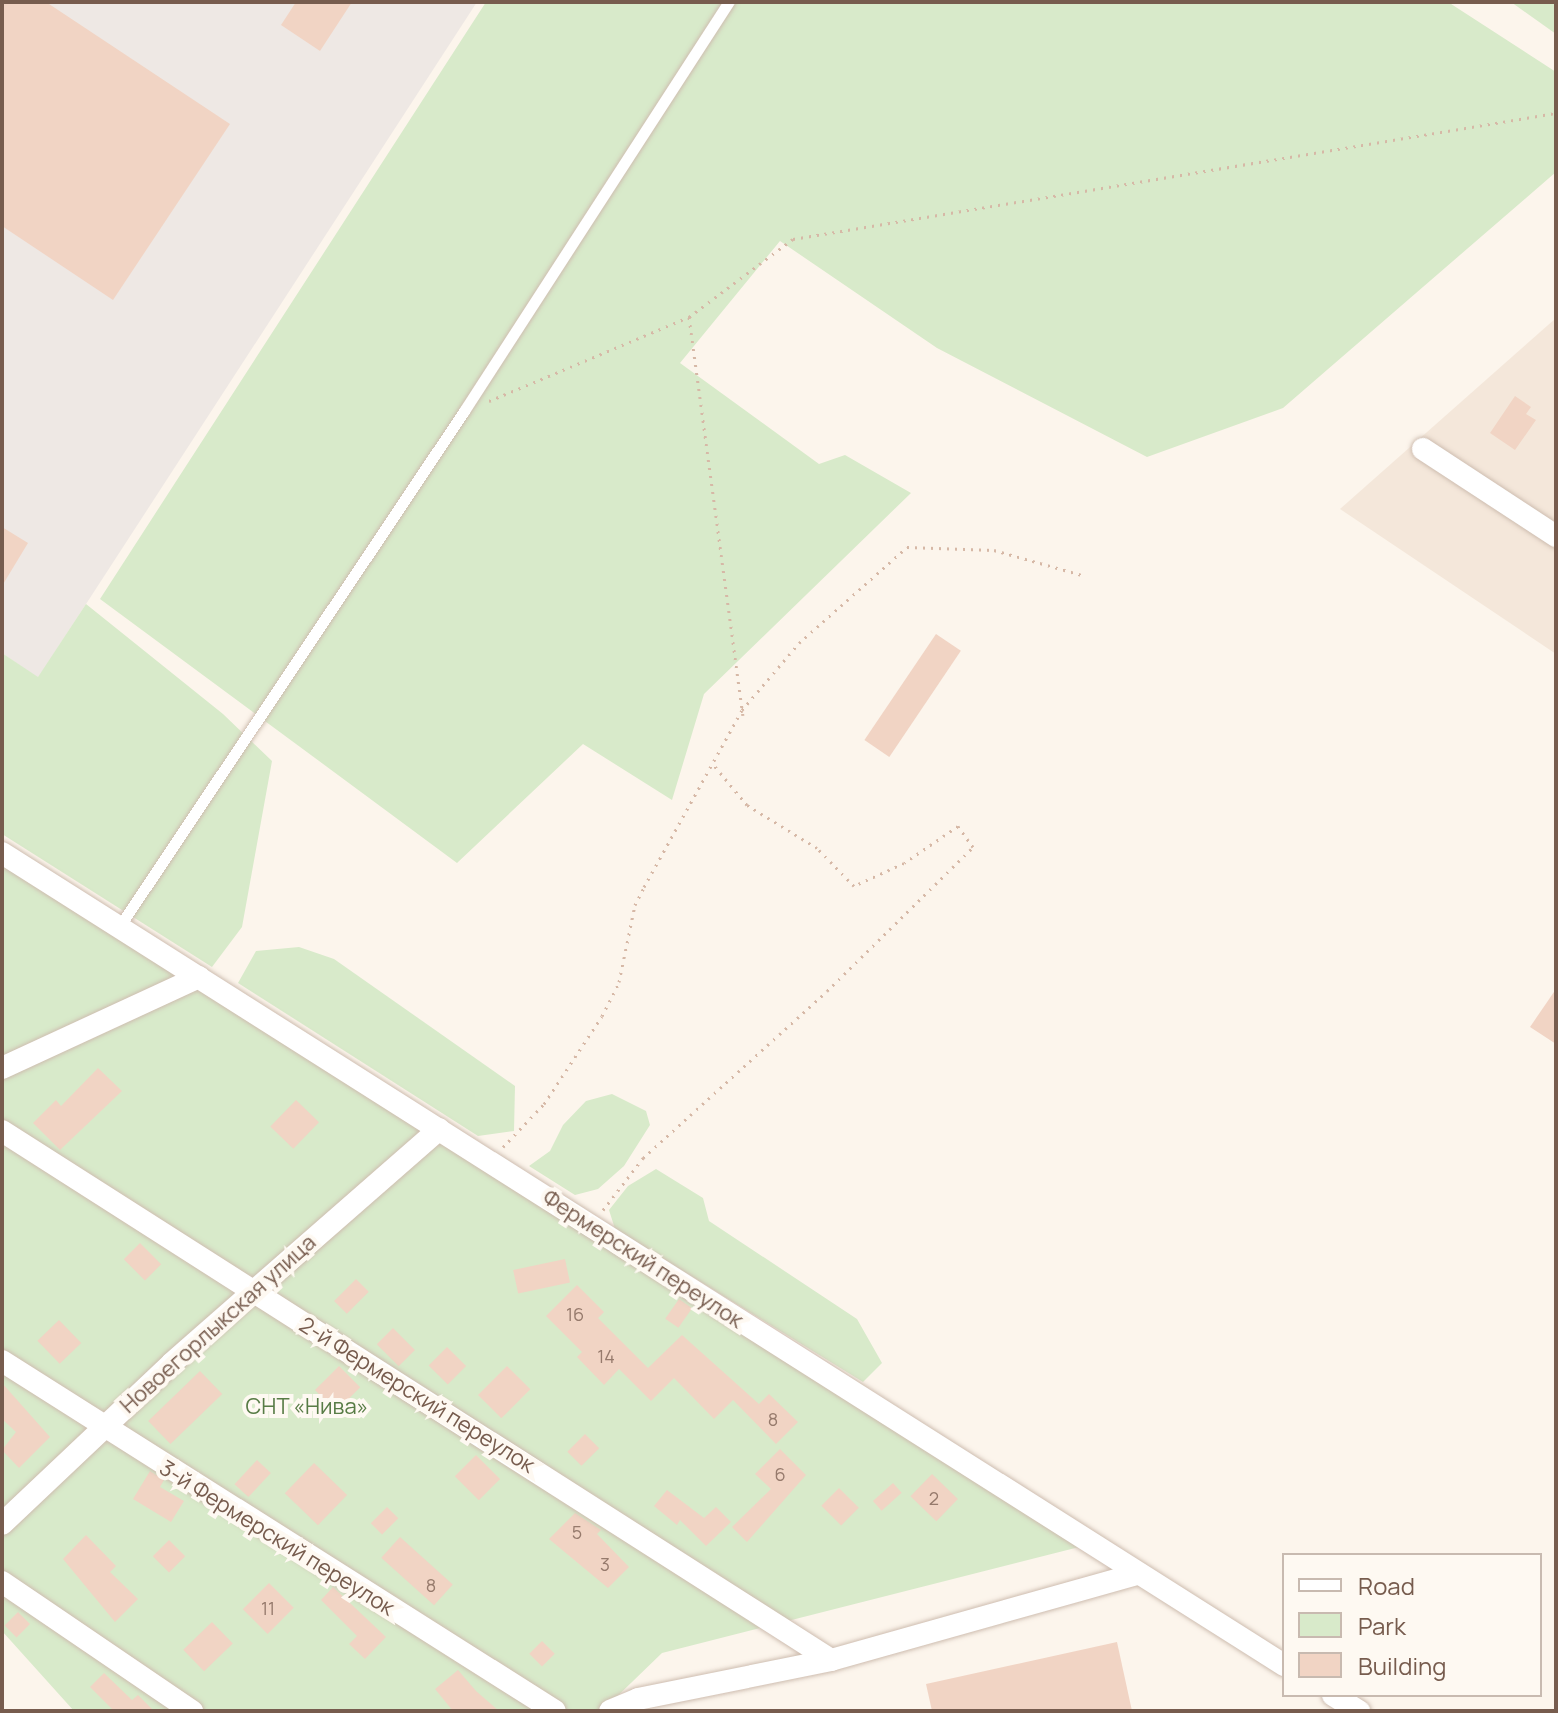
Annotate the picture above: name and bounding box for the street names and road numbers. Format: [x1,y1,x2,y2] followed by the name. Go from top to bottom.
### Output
[538,1184,748,1334] street label: Фермерский переулок
[115,1229,321,1419] street label: Новоегорлыкская улица
[294,1312,540,1478] street label: 2-й Фермерский переулок
[155,1455,399,1621] street label: 3-й Фермерский переулок

